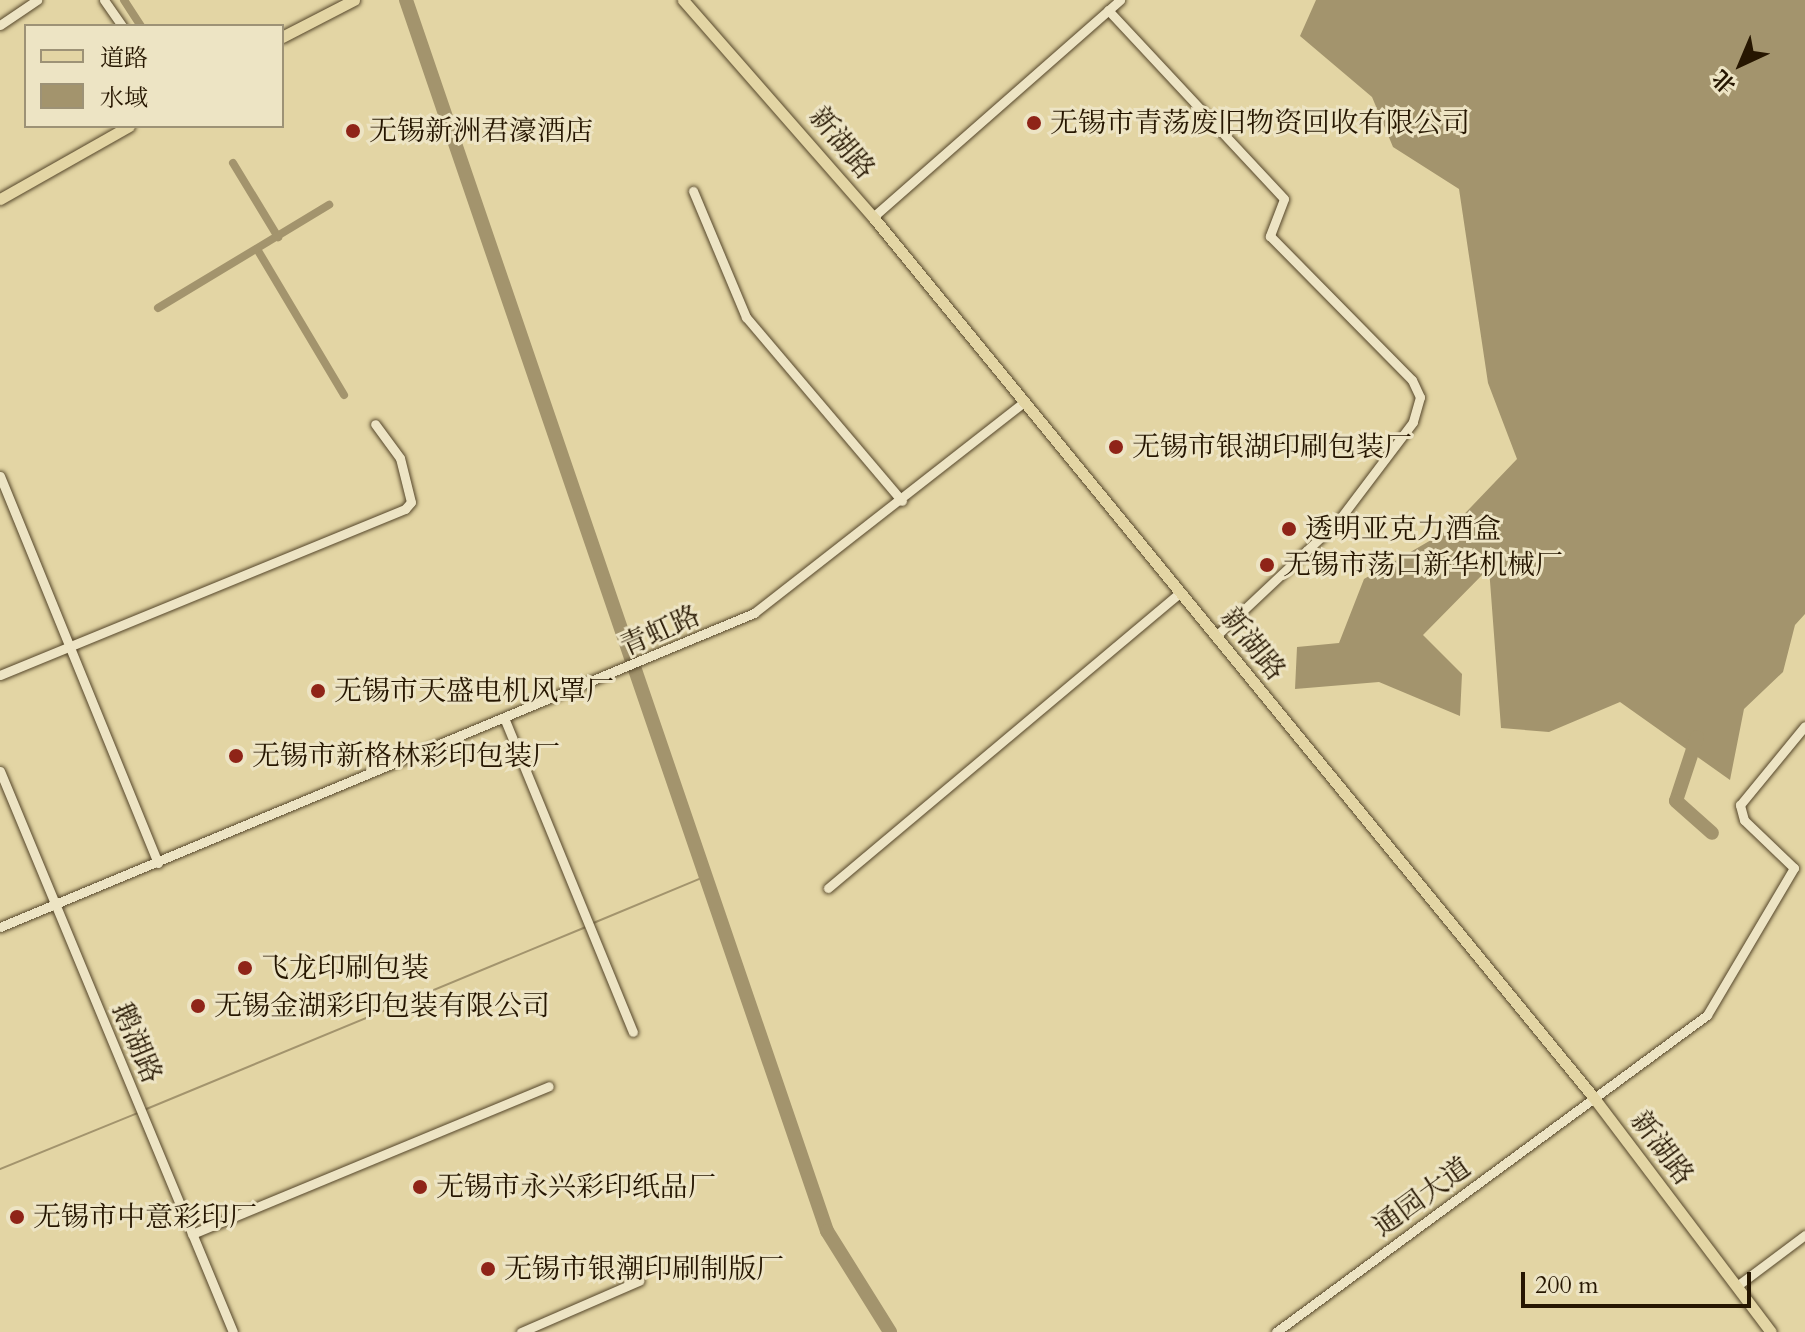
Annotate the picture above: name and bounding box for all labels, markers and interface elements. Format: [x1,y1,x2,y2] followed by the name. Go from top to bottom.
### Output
[24,24,284,128] legend
[1701,24,1781,104] north arrow
[100,42,148,75] text: 道路
[1706,63,1743,100] text: 北
[100,82,148,115] text: 水域
[802,100,882,186] street label: 新湖路
[1050,106,1470,140] place label: 无锡市青荡废旧物资回收有限公司
[369,114,593,148] place label: 无锡新洲君濠酒店
[1025,114,1043,132] marker: 无锡市青荡废旧物资回收有限公司
[344,122,362,140] marker: 无锡新洲君濠酒店
[1132,430,1412,464] place label: 无锡市银湖印刷包装厂
[1107,438,1125,456] marker: 无锡市银湖印刷包装厂
[1305,512,1501,546] place label: 透明亚克力酒盒
[1280,520,1298,538] marker: 透明亚克力酒盒
[1283,548,1563,582] place label: 无锡市荡口新华机械厂
[1258,556,1276,574] marker: 无锡市荡口新华机械厂
[615,599,705,663] street label: 青虹路
[1214,601,1292,687] street label: 新湖路
[334,674,614,708] place label: 无锡市天盛电机风罩厂
[309,682,327,700] marker: 无锡市天盛电机风罩厂
[252,739,560,773] place label: 无锡市新格林彩印包装厂
[227,747,245,765] marker: 无锡市新格林彩印包装厂
[261,951,429,985] place label: 飞龙印刷包装
[236,959,254,977] marker: 飞龙印刷包装
[214,989,550,1023] place label: 无锡金湖彩印包装有限公司
[189,997,207,1015] marker: 无锡金湖彩印包装有限公司
[105,998,169,1088] street label: 鹅湖路
[1623,1104,1701,1192] street label: 新湖路
[1367,1150,1477,1244] street label: 通园大道
[436,1170,716,1204] place label: 无锡市永兴彩印纸品厂
[411,1178,429,1196] marker: 无锡市永兴彩印纸品厂
[33,1200,257,1234] place label: 无锡市中意彩印厂
[8,1208,26,1226] marker: 无锡市中意彩印厂
[504,1252,784,1286] place label: 无锡市银潮印刷制版厂
[1525,1256,1755,1306] scale bar
[479,1260,497,1278] marker: 无锡市银潮印刷制版厂
[1535,1269,1599,1302] text: 200 m

